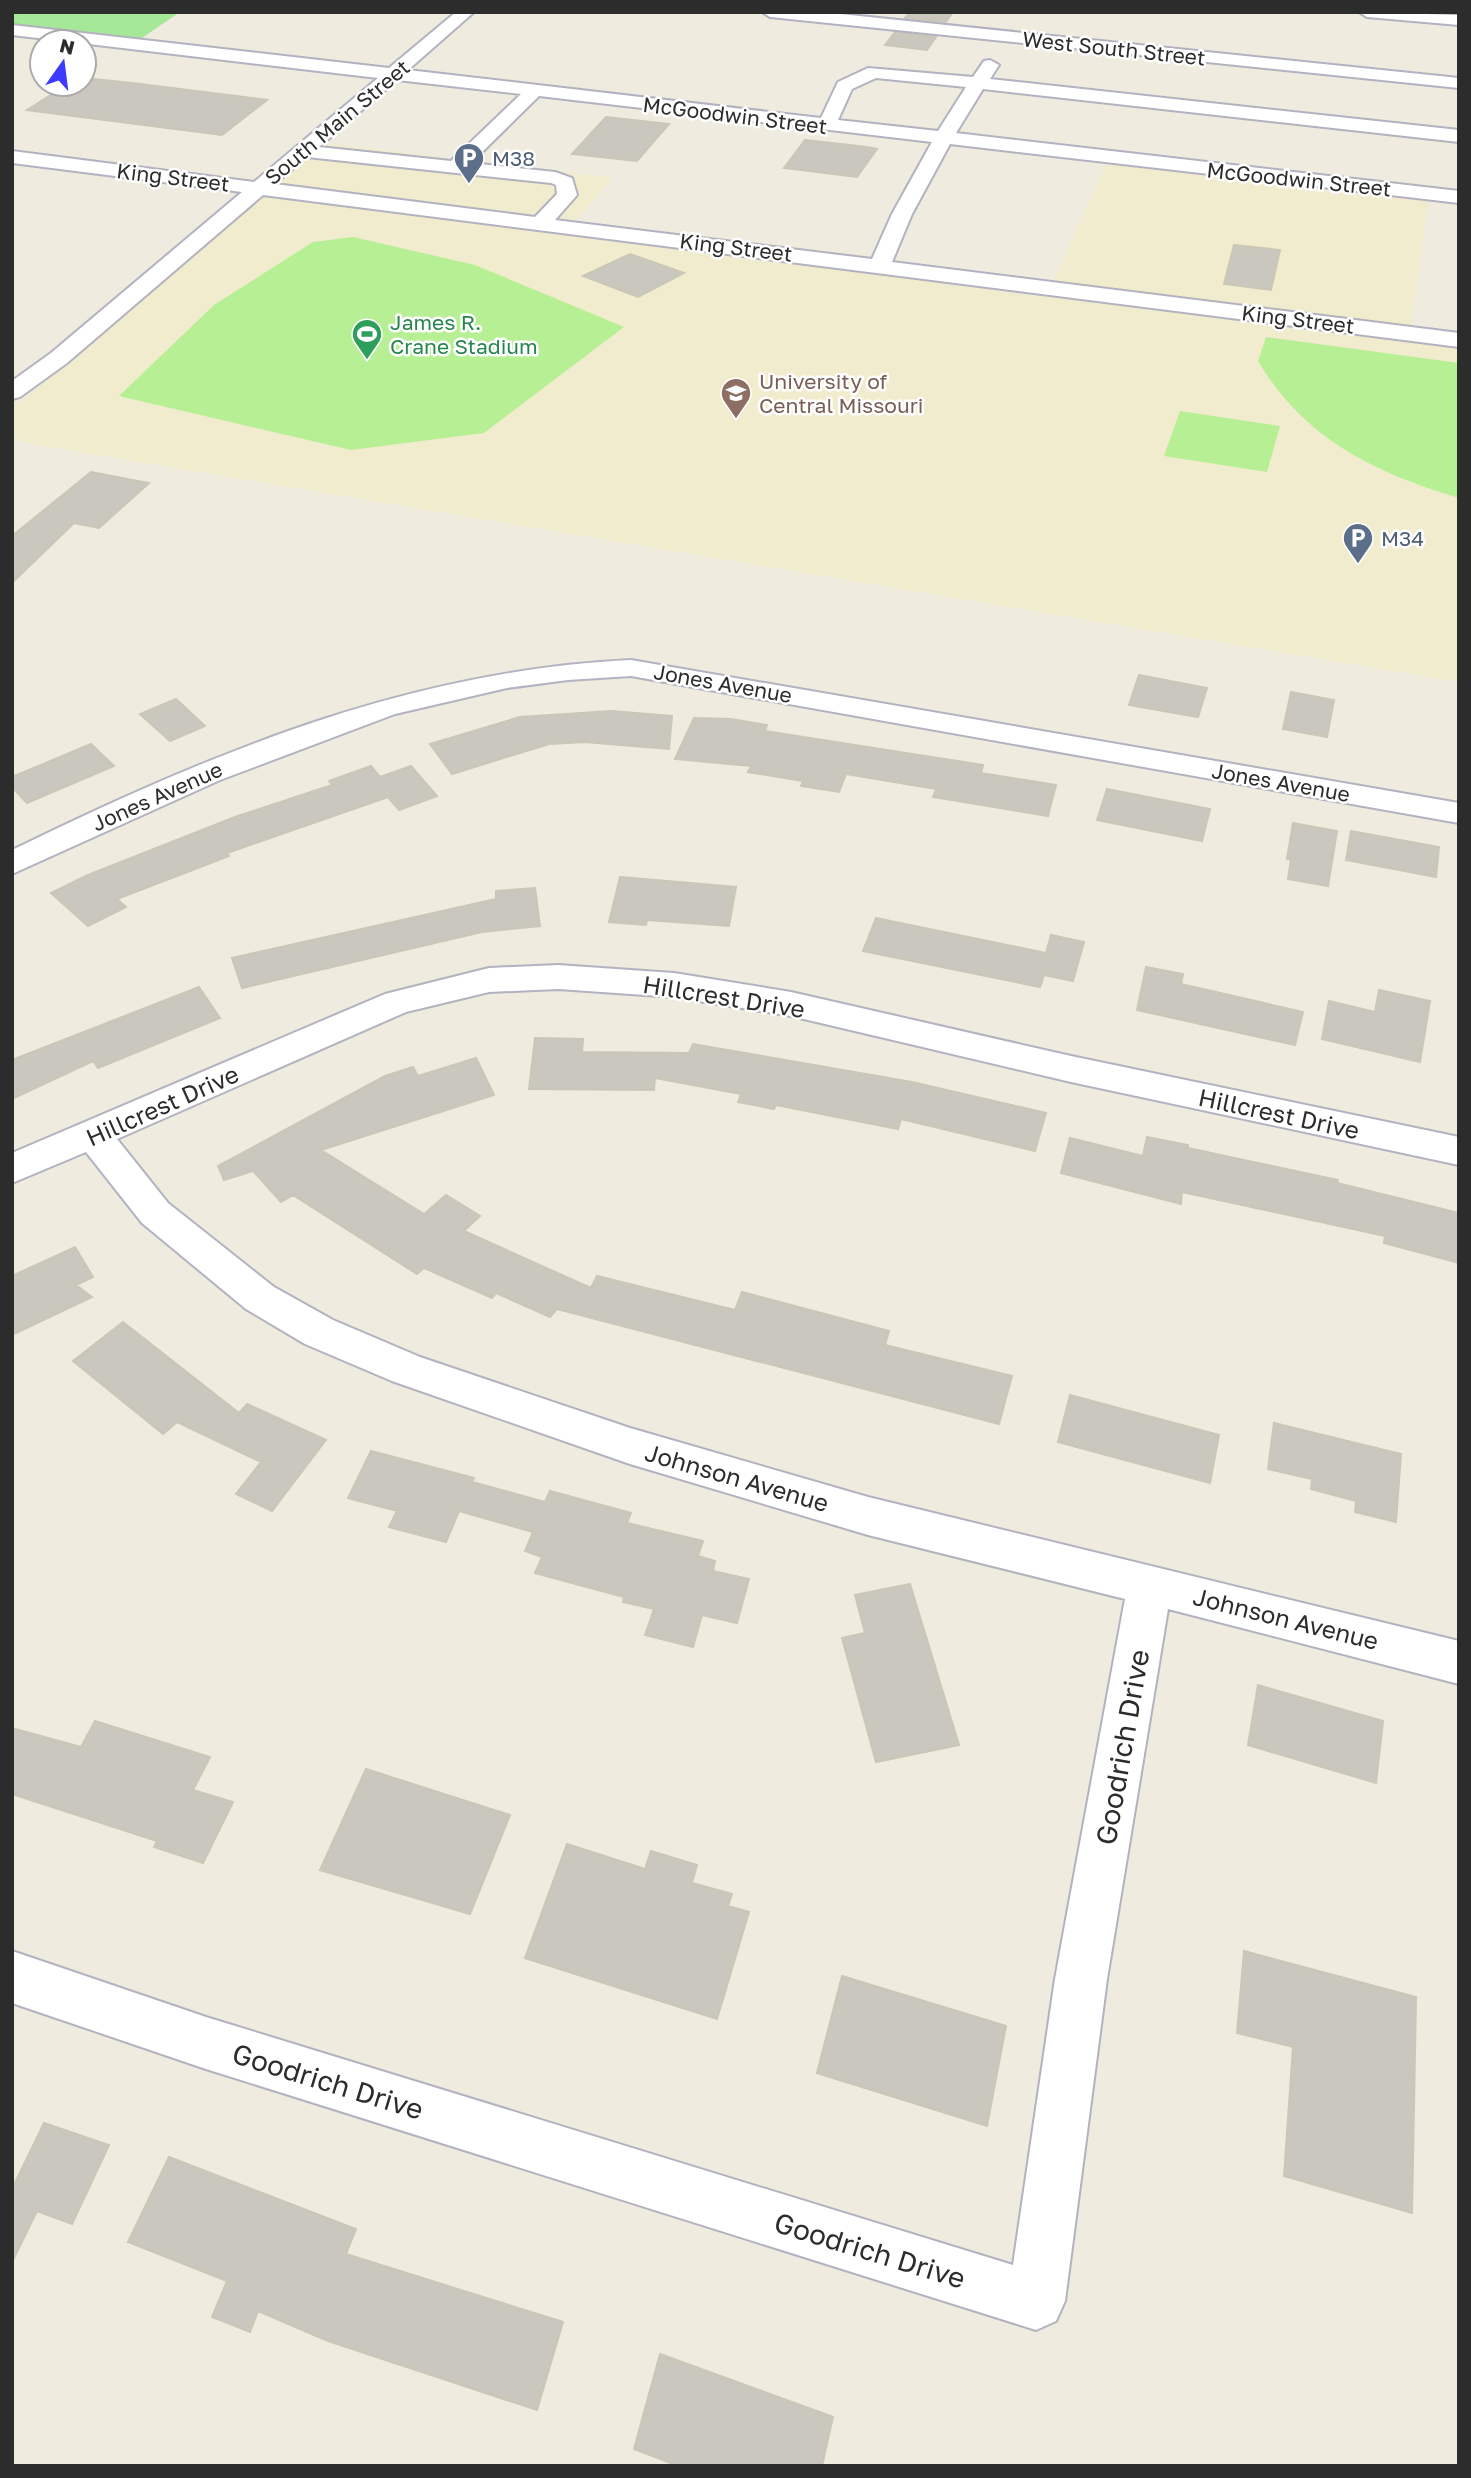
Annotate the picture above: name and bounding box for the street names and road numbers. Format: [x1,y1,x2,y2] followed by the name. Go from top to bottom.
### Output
[1021,25,1207,71] street label: West South Street
[259,54,415,190] street label: South Main Street
[641,91,829,139] street label: McGoodwin Street
[1205,156,1393,202] street label: McGoodwin Street
[115,157,231,197] street label: King Street
[678,227,794,267] street label: King Street
[1240,299,1356,339] street label: King Street
[652,658,794,708] street label: Jones Avenue
[88,756,226,836] street label: Jones Avenue
[1210,757,1352,807] street label: Jones Avenue
[641,969,807,1023] street label: Hillcrest Drive
[81,1058,243,1152] street label: Hillcrest Drive
[1196,1082,1362,1144] street label: Hillcrest Drive
[642,1437,832,1517] street label: Johnson Avenue
[1190,1581,1382,1655] street label: Johnson Avenue
[1089,1647,1155,1847] street label: Goodrich Drive
[229,2036,427,2126] street label: Goodrich Drive
[771,2205,969,2295] street label: Goodrich Drive

